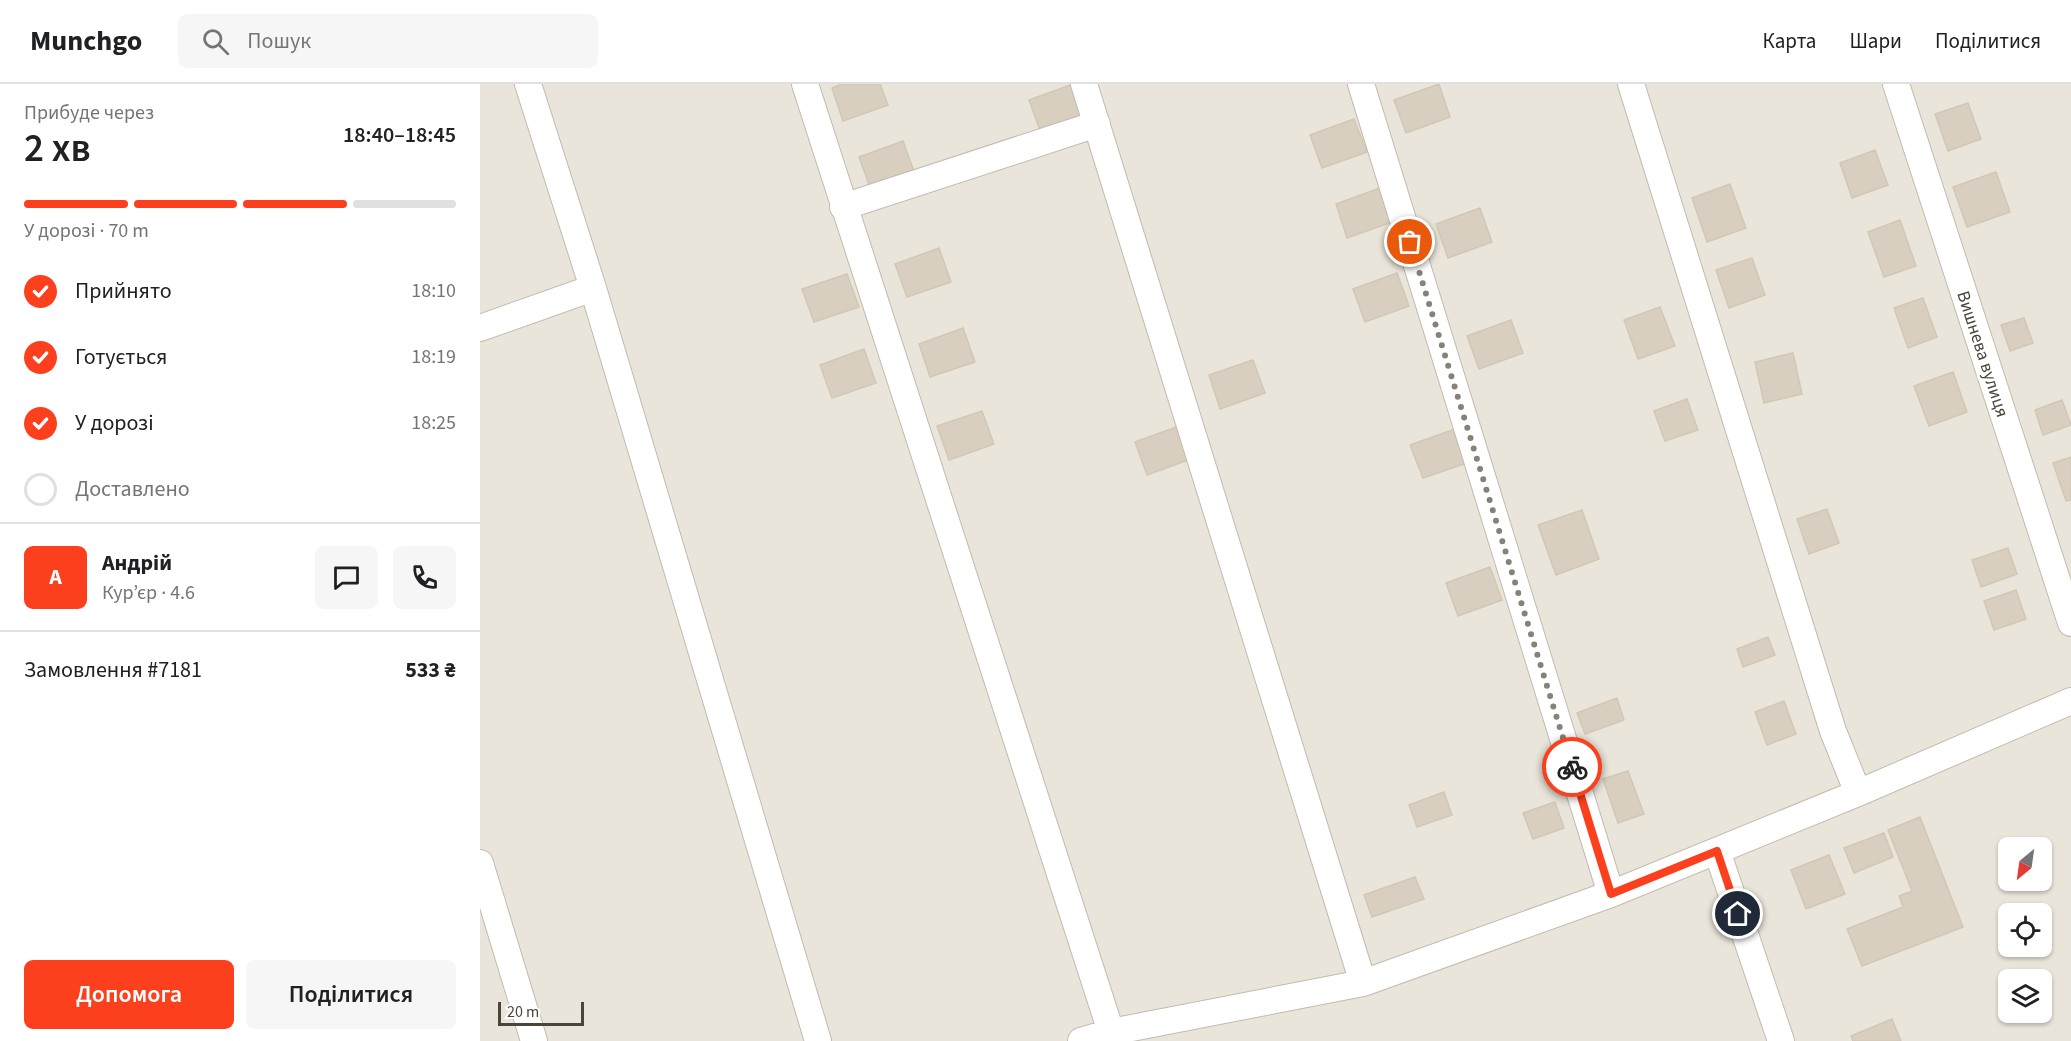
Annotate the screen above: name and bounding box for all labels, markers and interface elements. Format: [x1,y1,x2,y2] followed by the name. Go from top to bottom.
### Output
[178,14,598,68] search box
[30,21,142,61] text: Munchgo
[199,25,232,58] icon: search
[247,25,311,57] text: Пошук
[1763,26,1816,56] text: Карта
[1849,26,1902,56] text: Шари
[1935,26,2041,56] text: Поділитися
[24,99,154,127] text: Прибуде через
[343,119,456,151] text: 18:40–18:45
[24,121,91,177] text: 2 хв
[1384,216,1435,267] pin
[24,217,149,245] text: У дорозі · 70 m
[1393,225,1426,258] icon: bag
[24,275,57,308] icon: check
[75,275,172,307] text: Прийнято
[411,277,456,305] text: 18:10
[1950,288,2015,421] street label: Вишнева вулиця
[24,341,57,374] icon: check
[75,341,167,373] text: Готується
[411,343,456,371] text: 18:19
[24,407,57,440] icon: check
[75,407,154,439] text: У дорозі
[411,409,456,437] text: 18:25
[75,473,190,505] text: Доставлено
[315,546,378,609] button: chat
[393,546,456,609] button: phone
[102,547,172,579] text: Андрій
[49,561,62,593] text: А
[102,579,195,607] text: Кур’єр · 4.6
[24,654,202,686] text: Замовлення #7181
[405,654,456,686] text: 533 ₴
[1542,737,1602,797] courier
[1556,751,1589,784] icon: bike
[1998,837,2052,891] north arrow
[1998,837,2052,1023] map controls
[1712,888,1763,939] pin
[1721,897,1754,930] icon: home
[1998,903,2052,957] button: locate
[24,960,234,1029] button: Допомога
[246,960,456,1029] button: Поділитися
[1998,969,2052,1023] button: layers
[498,999,584,1026] scale bar
[507,1001,539,1023] text: 20 m

